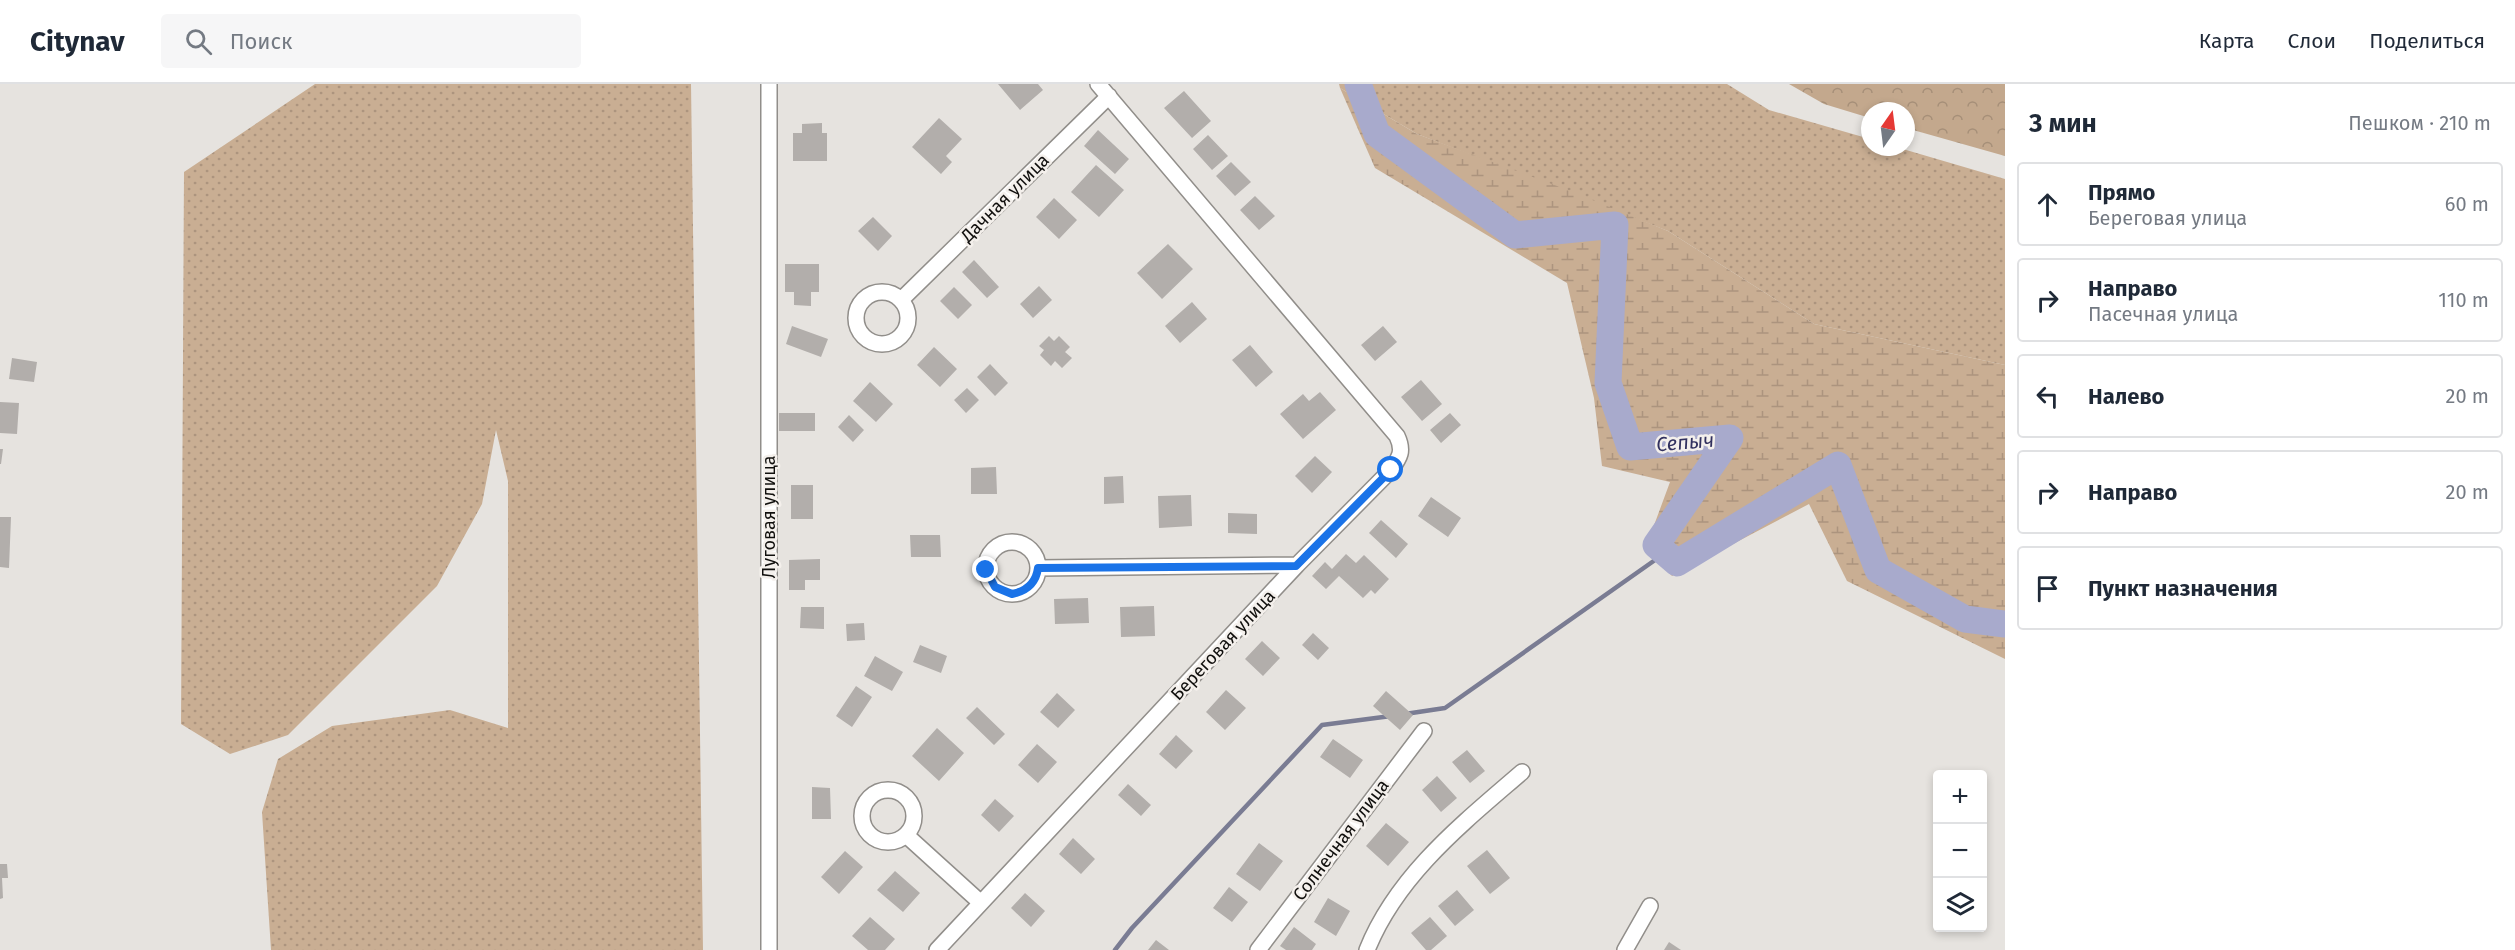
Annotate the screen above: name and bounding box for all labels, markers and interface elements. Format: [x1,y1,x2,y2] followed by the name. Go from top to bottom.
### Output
[161,14,581,68] search box
[30,25,125,58] text: Citynav
[182,25,215,58] icon: search
[230,28,292,55] text: Поиск
[2199,28,2255,54] text: Карта
[2288,28,2336,54] text: Слои
[2369,28,2485,54] text: Поделиться
[1861,102,1915,156] north arrow
[2029,108,2097,139] text: 3 мин
[2348,111,2491,135] text: Пешком · 210 m
[955,149,1054,248] street label: Дачная улица
[2088,179,2155,206] text: Прямо
[2031,188,2064,221] icon: ahead
[2445,192,2489,216] text: 60 m
[2088,206,2247,230] text: Береговая улица
[2088,275,2177,302] text: Направо
[2031,284,2064,317] icon: right
[2438,288,2489,312] text: 110 m
[2088,302,2238,326] text: Пасечная улица
[2031,380,2064,413] icon: left
[2088,383,2164,410] text: Налево
[2446,384,2489,408] text: 20 m
[1655,428,1715,456] water label: Сепыч
[758,455,780,579] street label: Луговая улица
[1377,456,1403,482] route start
[2031,476,2064,509] icon: right
[2088,479,2177,506] text: Направо
[2446,480,2489,504] text: 20 m
[972,556,998,582] route end
[2031,572,2064,605] icon: arrive
[2088,575,2278,602] text: Пункт назначения
[1166,585,1280,705] street label: Береговая улица
[1933,770,1987,932] map controls
[1933,770,1987,824] button: +
[1288,775,1394,905] street label: Солнечная улица
[1933,824,1987,878] button: −
[1933,878,1987,932] button: layers

